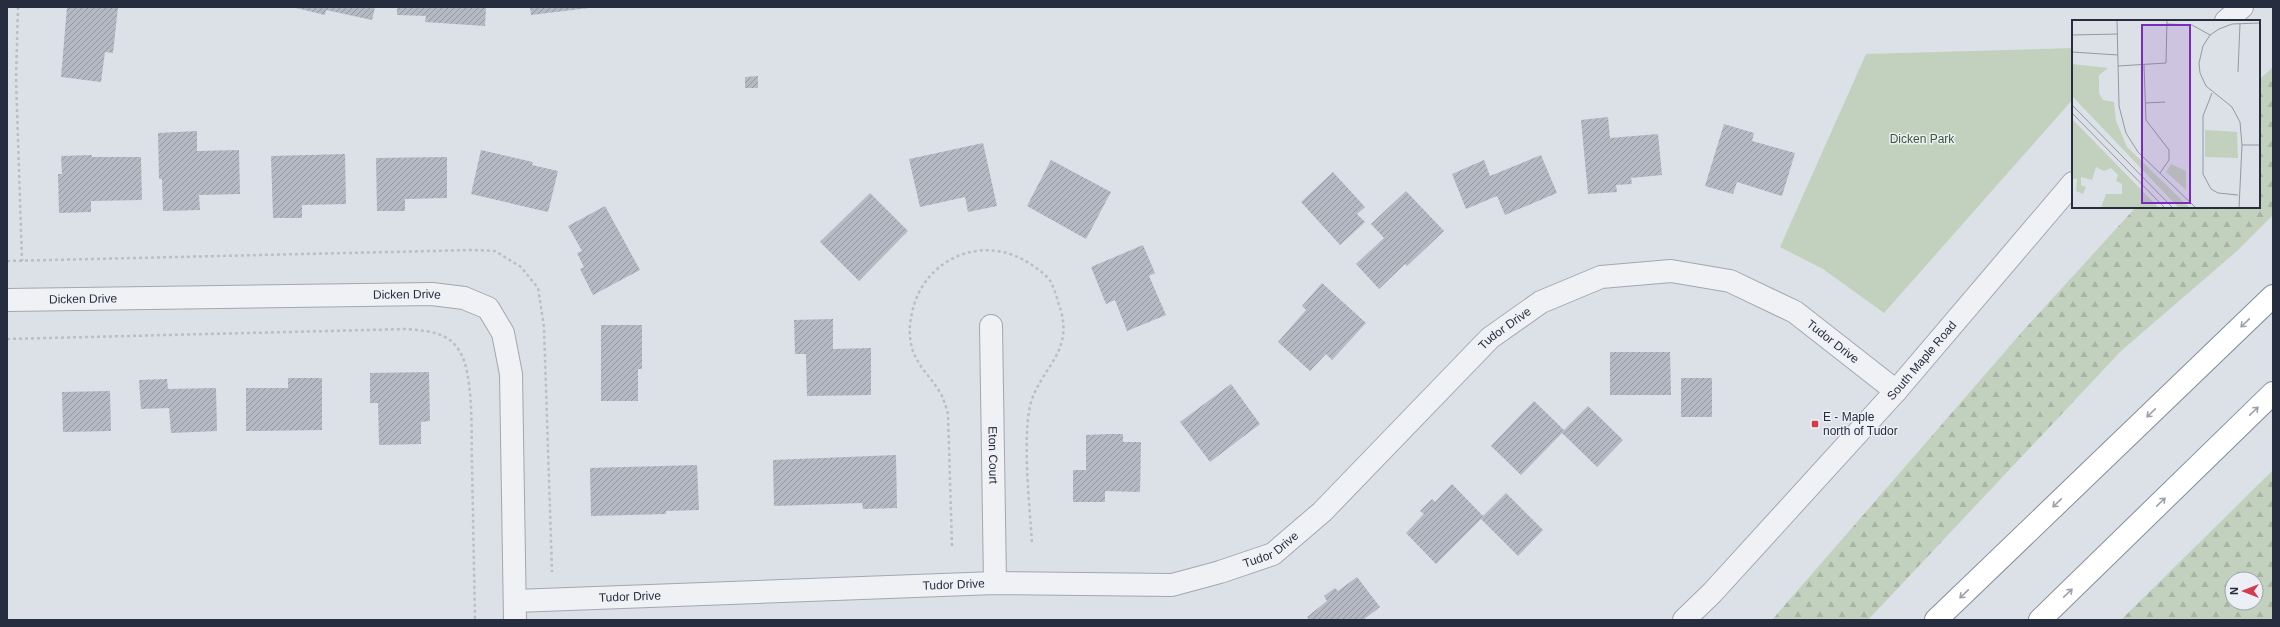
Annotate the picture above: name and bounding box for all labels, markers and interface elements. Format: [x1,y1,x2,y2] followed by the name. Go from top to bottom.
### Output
[2072,20,2260,208] inset map
[1890,132,1955,146] park label: Dicken Park
[373,287,442,302] street label: Dicken Drive
[49,291,117,306] street label: Dicken Drive
[1476,304,1534,353] street label: Tudor Drive
[1804,317,1862,366] street label: Tudor Drive
[1884,318,1959,403] street label: South Maple Road
[2240,319,2250,328] one-way arrow
[2249,406,2259,416] one-way arrow
[2146,409,2156,418] one-way arrow
[1823,410,1898,438] place label: E - Maple north of Tudor
[1810,419,1820,429] marker: E - Maple north of Tudor
[986,426,1000,484] street label: Eton Court
[2156,497,2166,507] one-way arrow
[2052,499,2062,508] one-way arrow
[1241,528,1301,571] street label: Tudor Drive
[2224,571,2264,611] north arrow
[922,576,985,593] street label: Tudor Drive
[2228,587,2240,595] text: N
[2063,588,2073,598] one-way arrow
[599,589,662,605] street label: Tudor Drive
[1959,589,1969,598] one-way arrow

